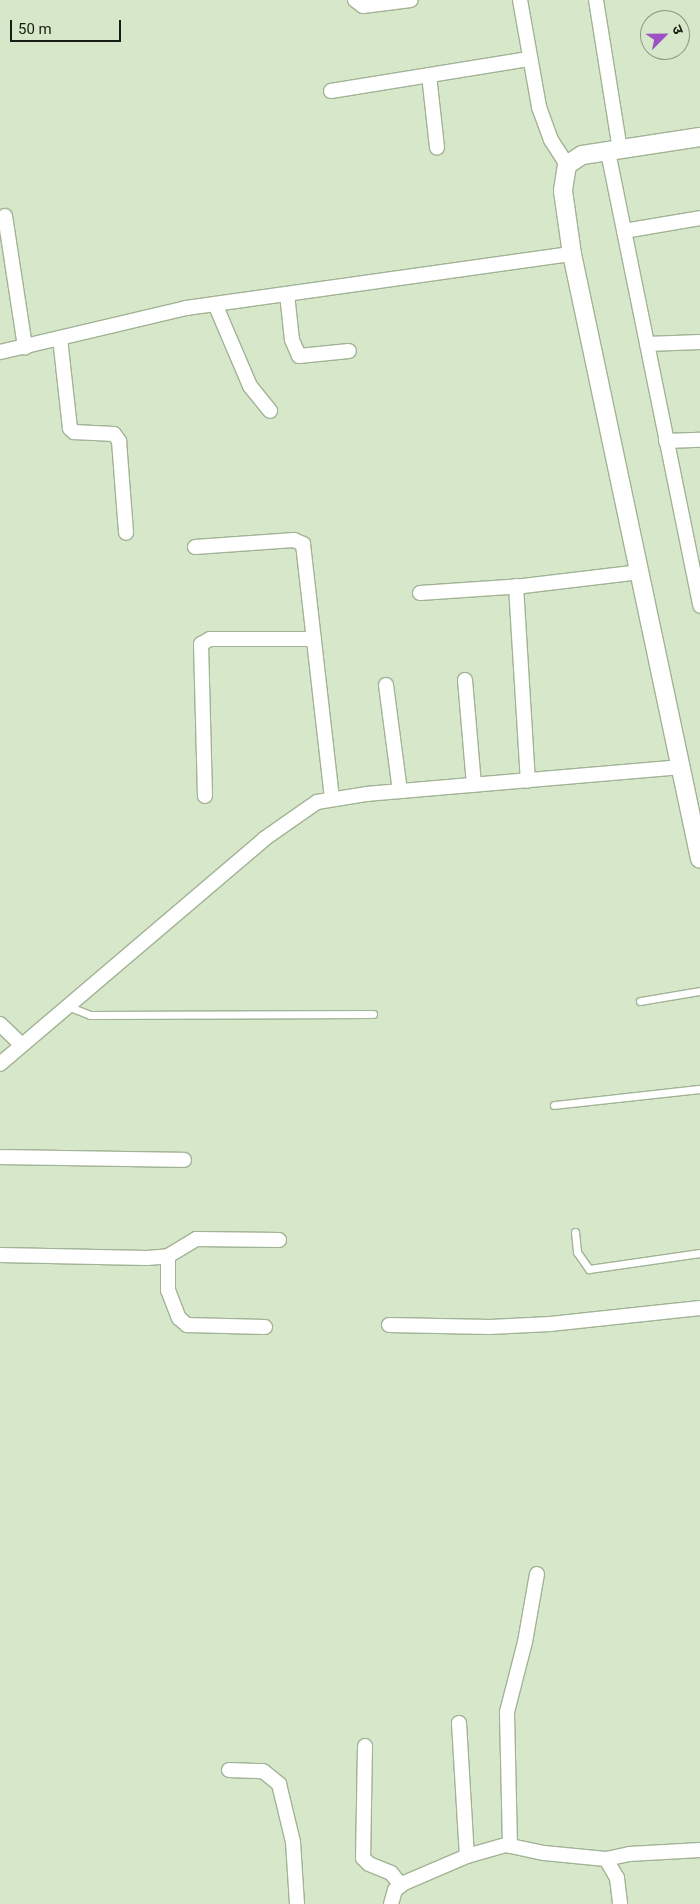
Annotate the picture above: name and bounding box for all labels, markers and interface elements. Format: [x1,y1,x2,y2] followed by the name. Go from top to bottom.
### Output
[12,10,124,42] scale bar
[640,10,690,60] north arrow
[18,20,52,38] text: 50 m
[669,23,687,36] text: उ

